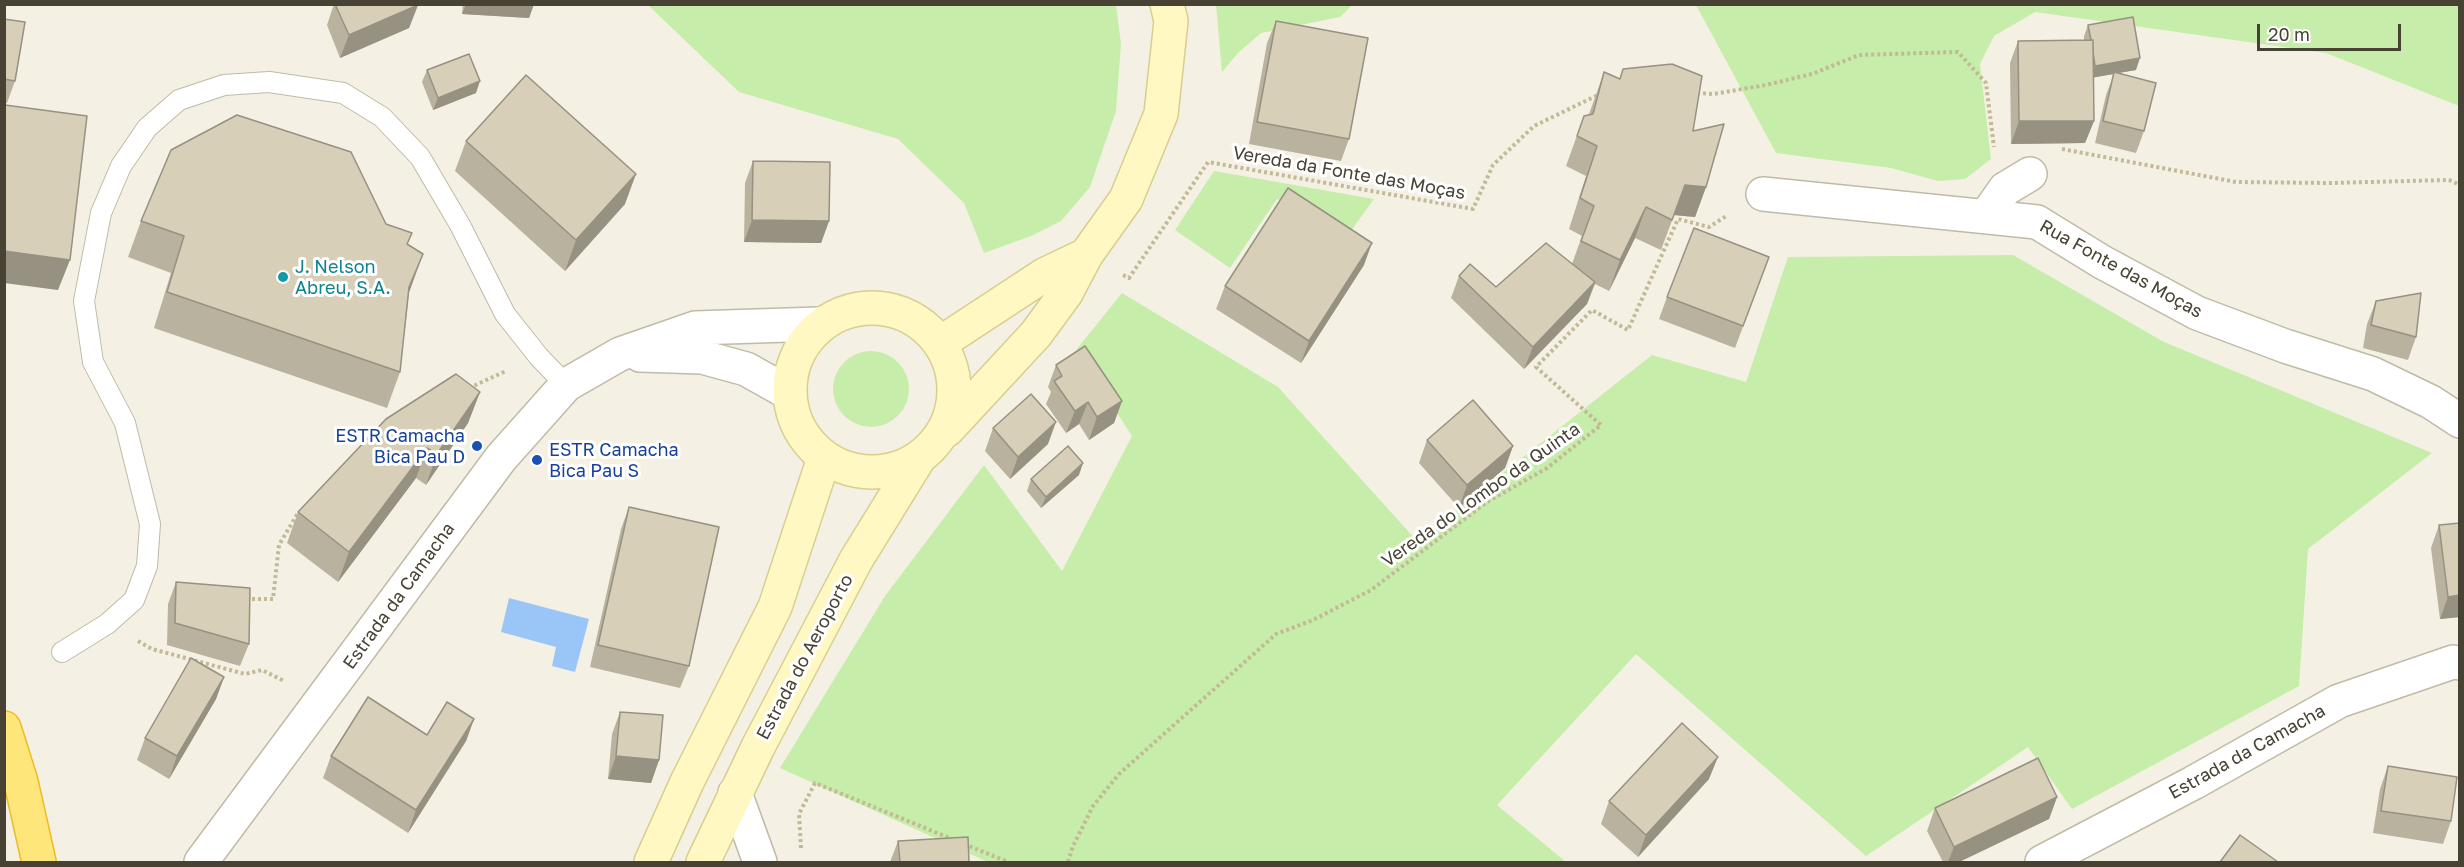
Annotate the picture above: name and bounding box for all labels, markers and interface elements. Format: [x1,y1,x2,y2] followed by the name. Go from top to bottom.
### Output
[2260,12,2404,50] scale bar
[2268,23,2310,45] text: 20 m
[1231,142,1467,204] street label: Vereda da Fonte das Moças
[2036,215,2206,323] street label: Rua Fonte das Moças
[295,256,391,298] place label: J. Nelson Abreu, S.A.
[276,270,290,284] marker: J. Nelson Abreu, S.A.
[1378,418,1584,572] street label: Vereda do Lombo da Quinta
[335,425,465,468] place label: ESTR Camacha Bica Pau D
[470,439,484,453] marker: ESTR Camacha Bica Pau D
[549,439,679,482] place label: ESTR Camacha Bica Pau S
[530,453,544,467] marker: ESTR Camacha Bica Pau S
[339,519,459,673] street label: Estrada da Camacha
[752,571,858,743] street label: Estrada do Aeroporto
[2165,700,2329,804] street label: Estrada da Camacha

